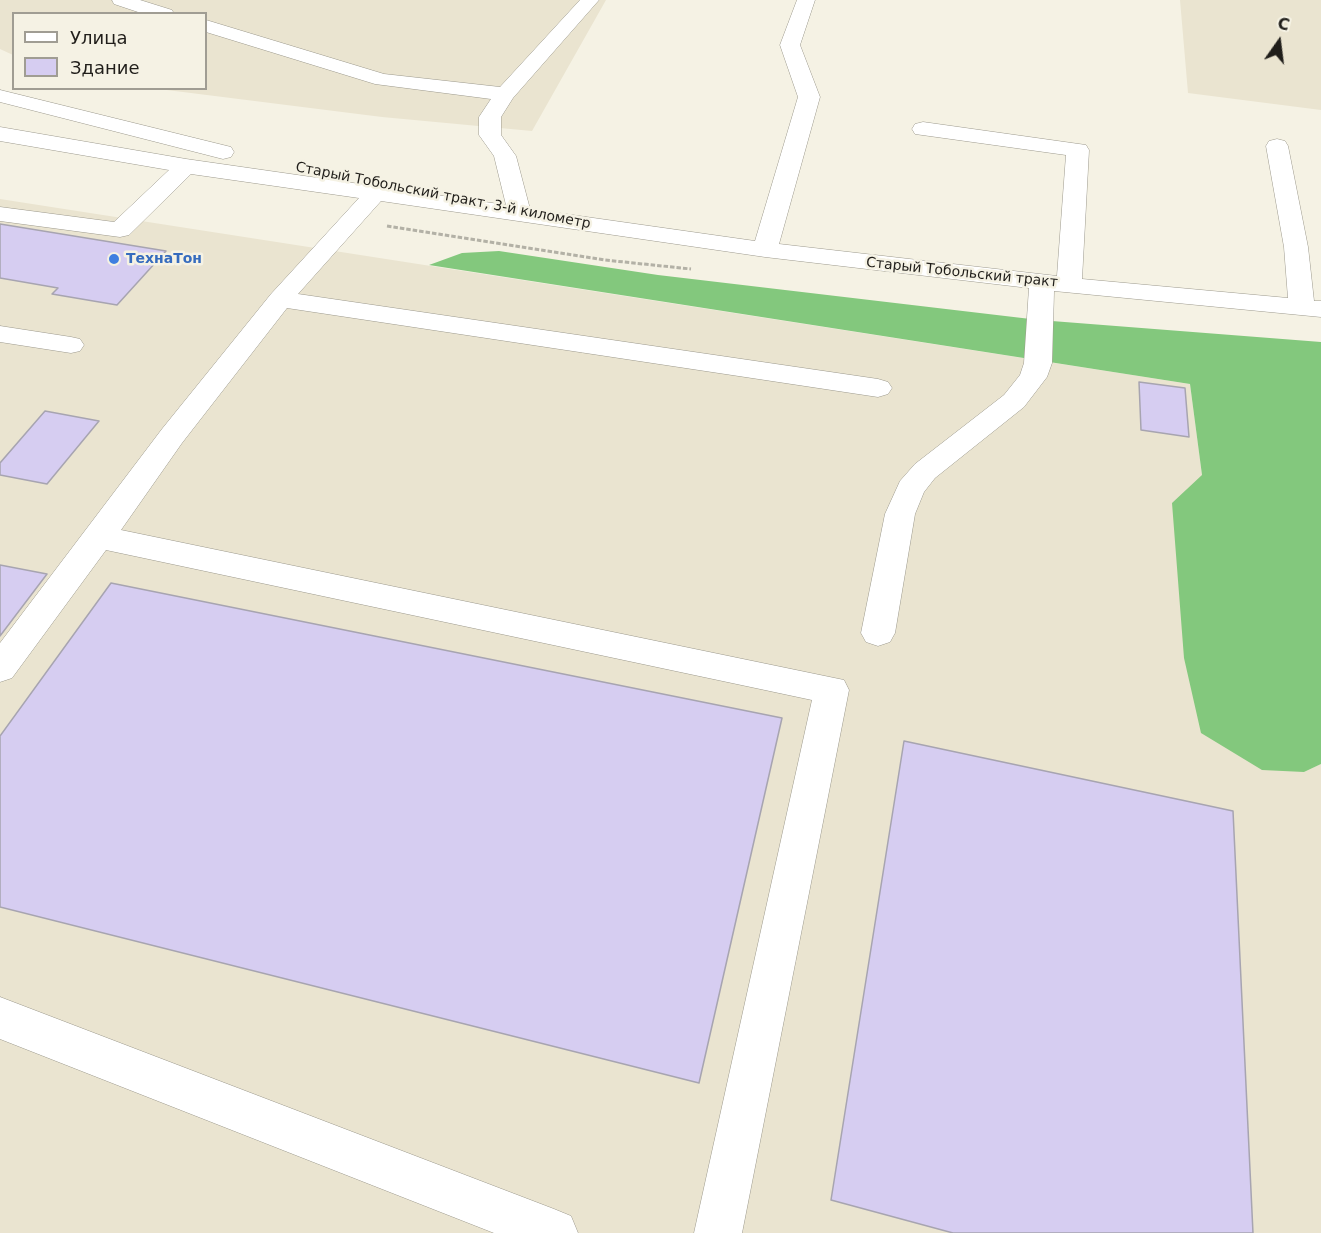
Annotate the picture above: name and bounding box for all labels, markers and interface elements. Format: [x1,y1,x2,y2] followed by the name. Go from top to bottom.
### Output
[12,12,207,90] legend
[1249,12,1309,72] north arrow
[1275,13,1291,35] text: С
[70,27,127,48] text: Улица
[70,57,140,78] text: Здание
[294,159,592,233] street label: Старый Тобольский тракт, 3-й километр
[126,251,202,267] place label: ТехнаТон
[107,252,121,266] marker: ТехнаТон
[865,255,1059,291] street label: Старый Тобольский тракт

